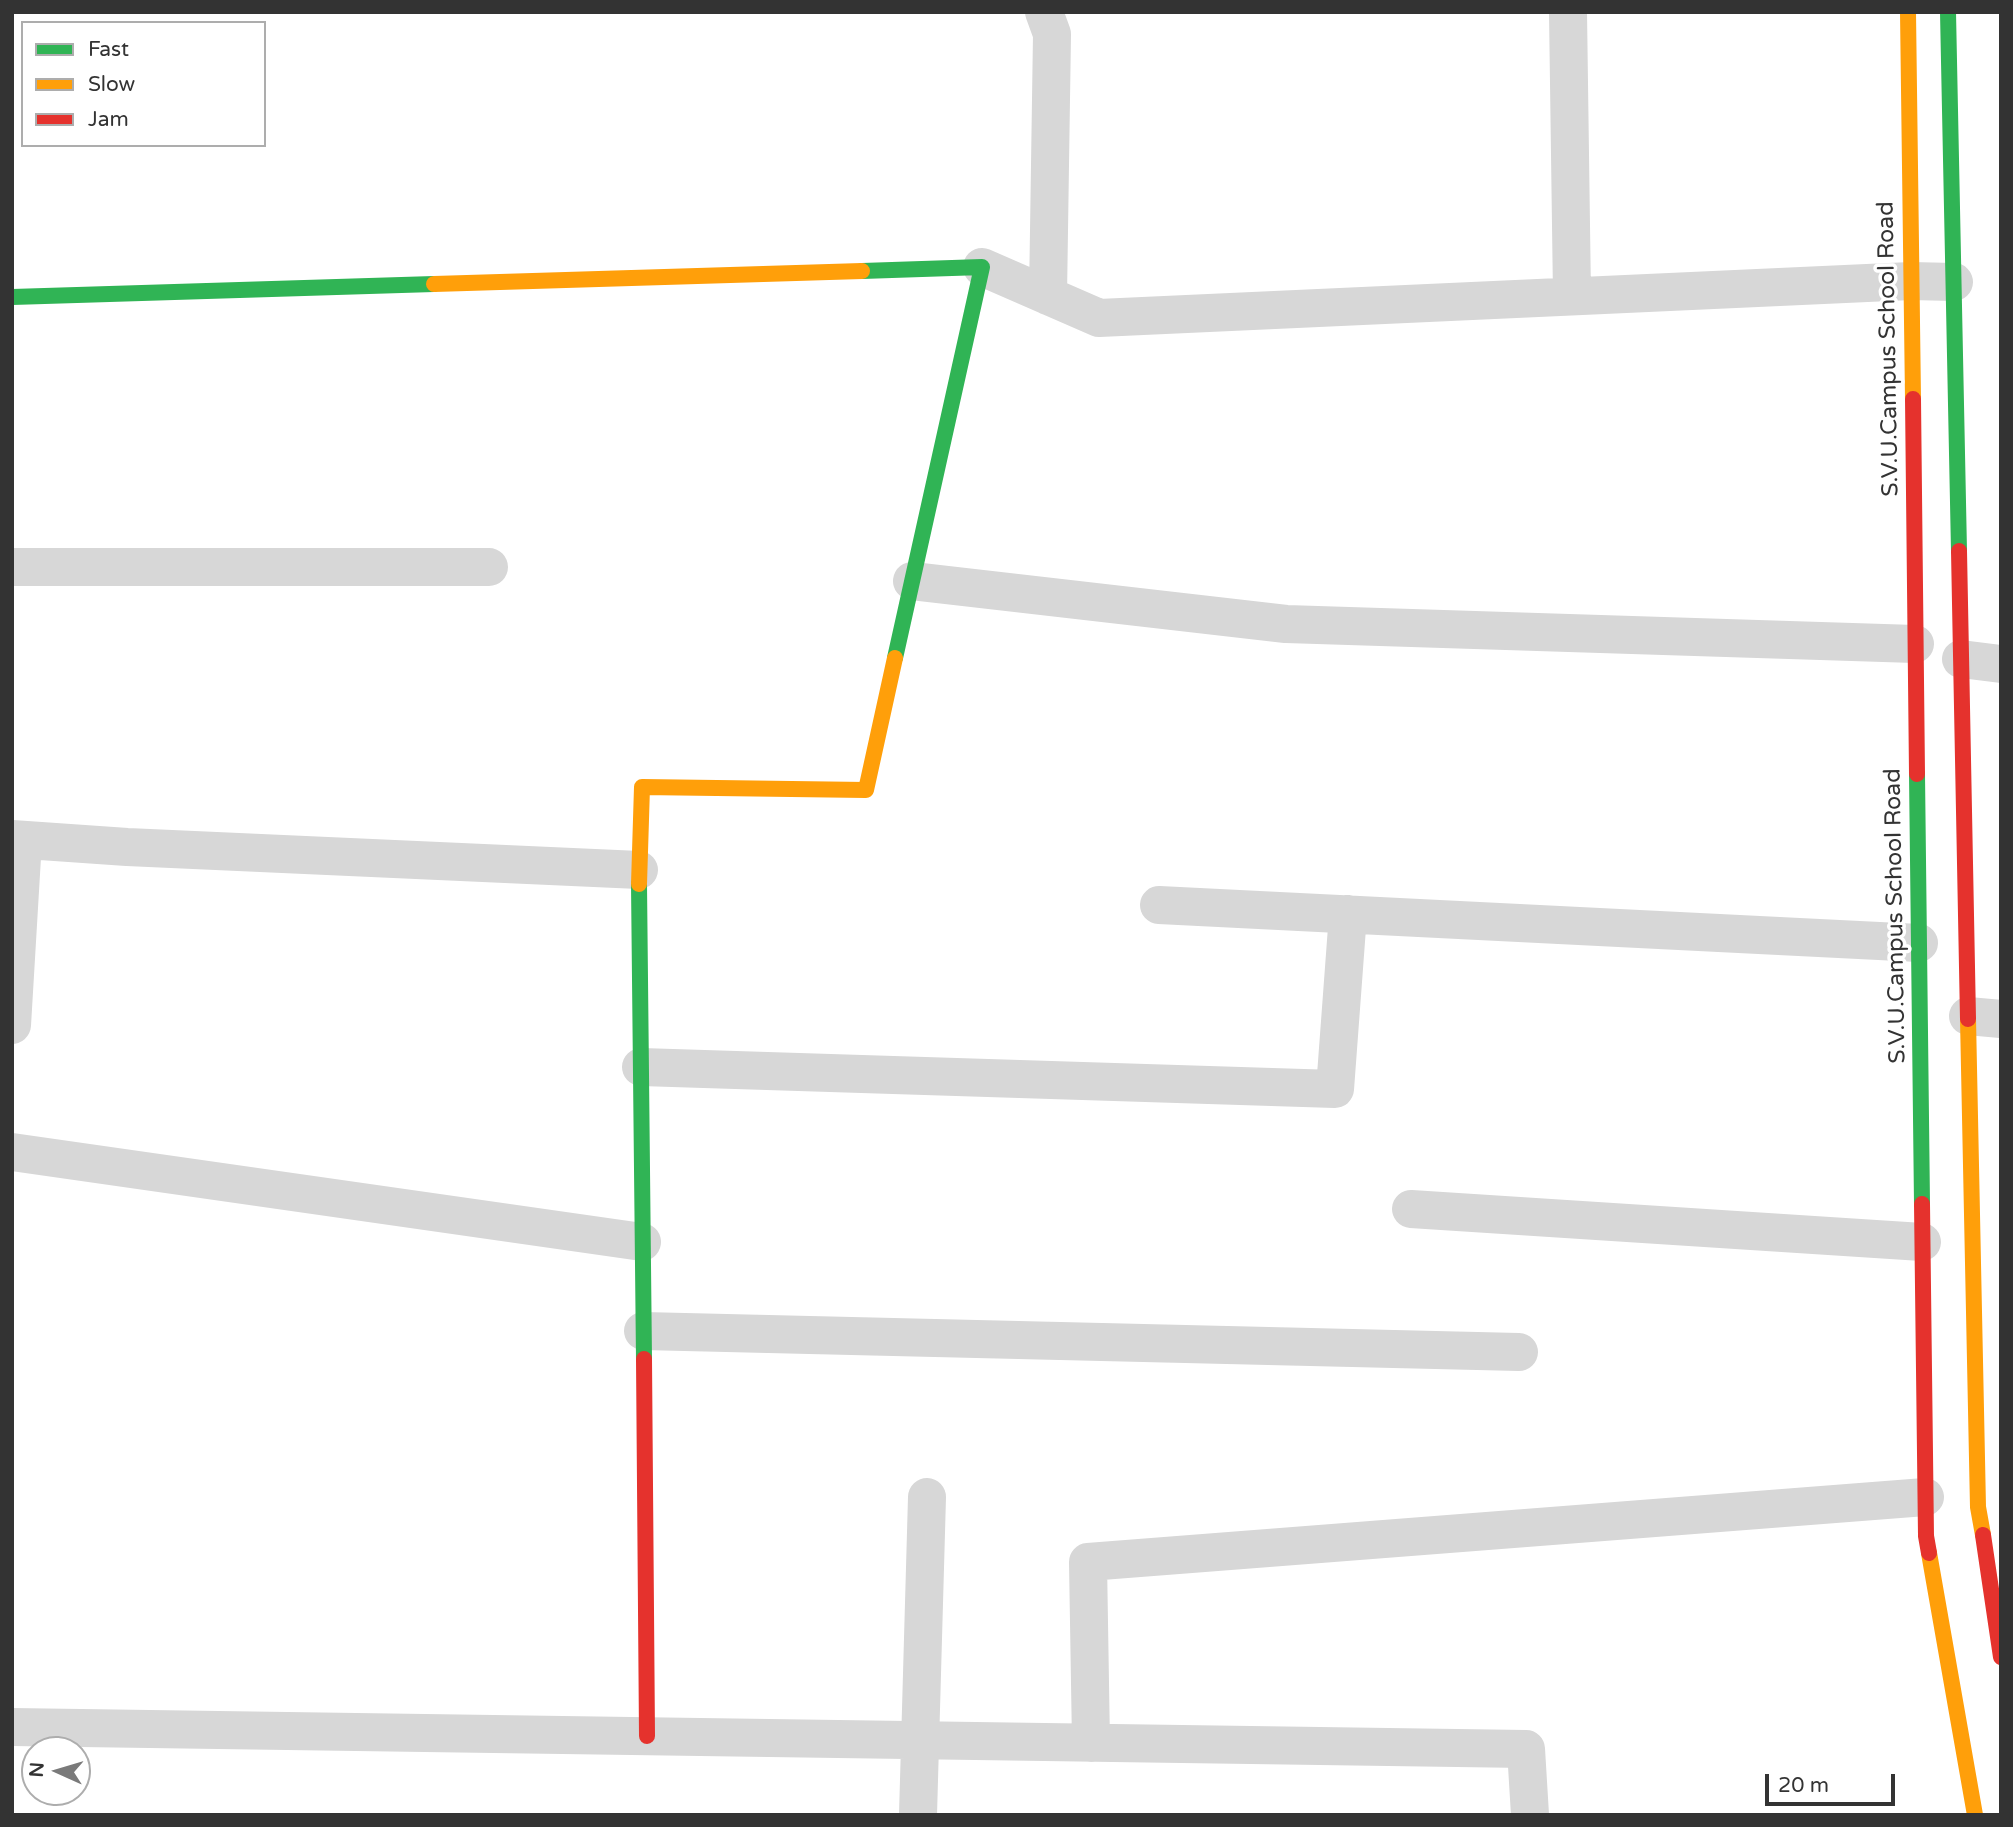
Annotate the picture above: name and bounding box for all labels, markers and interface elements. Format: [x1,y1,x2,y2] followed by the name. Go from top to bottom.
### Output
[21,21,266,147] legend
[88,37,129,62] text: Fast
[88,72,135,97] text: Slow
[88,107,129,132] text: Jam
[1873,201,1905,497] street label: S.V.U.Campus School Road
[1880,768,1912,1064] street label: S.V.U.Campus School Road
[21,1736,91,1806] north arrow
[1768,1760,1898,1804] scale bar
[26,1761,49,1778] text: N
[1778,1773,1829,1798] text: 20 m

